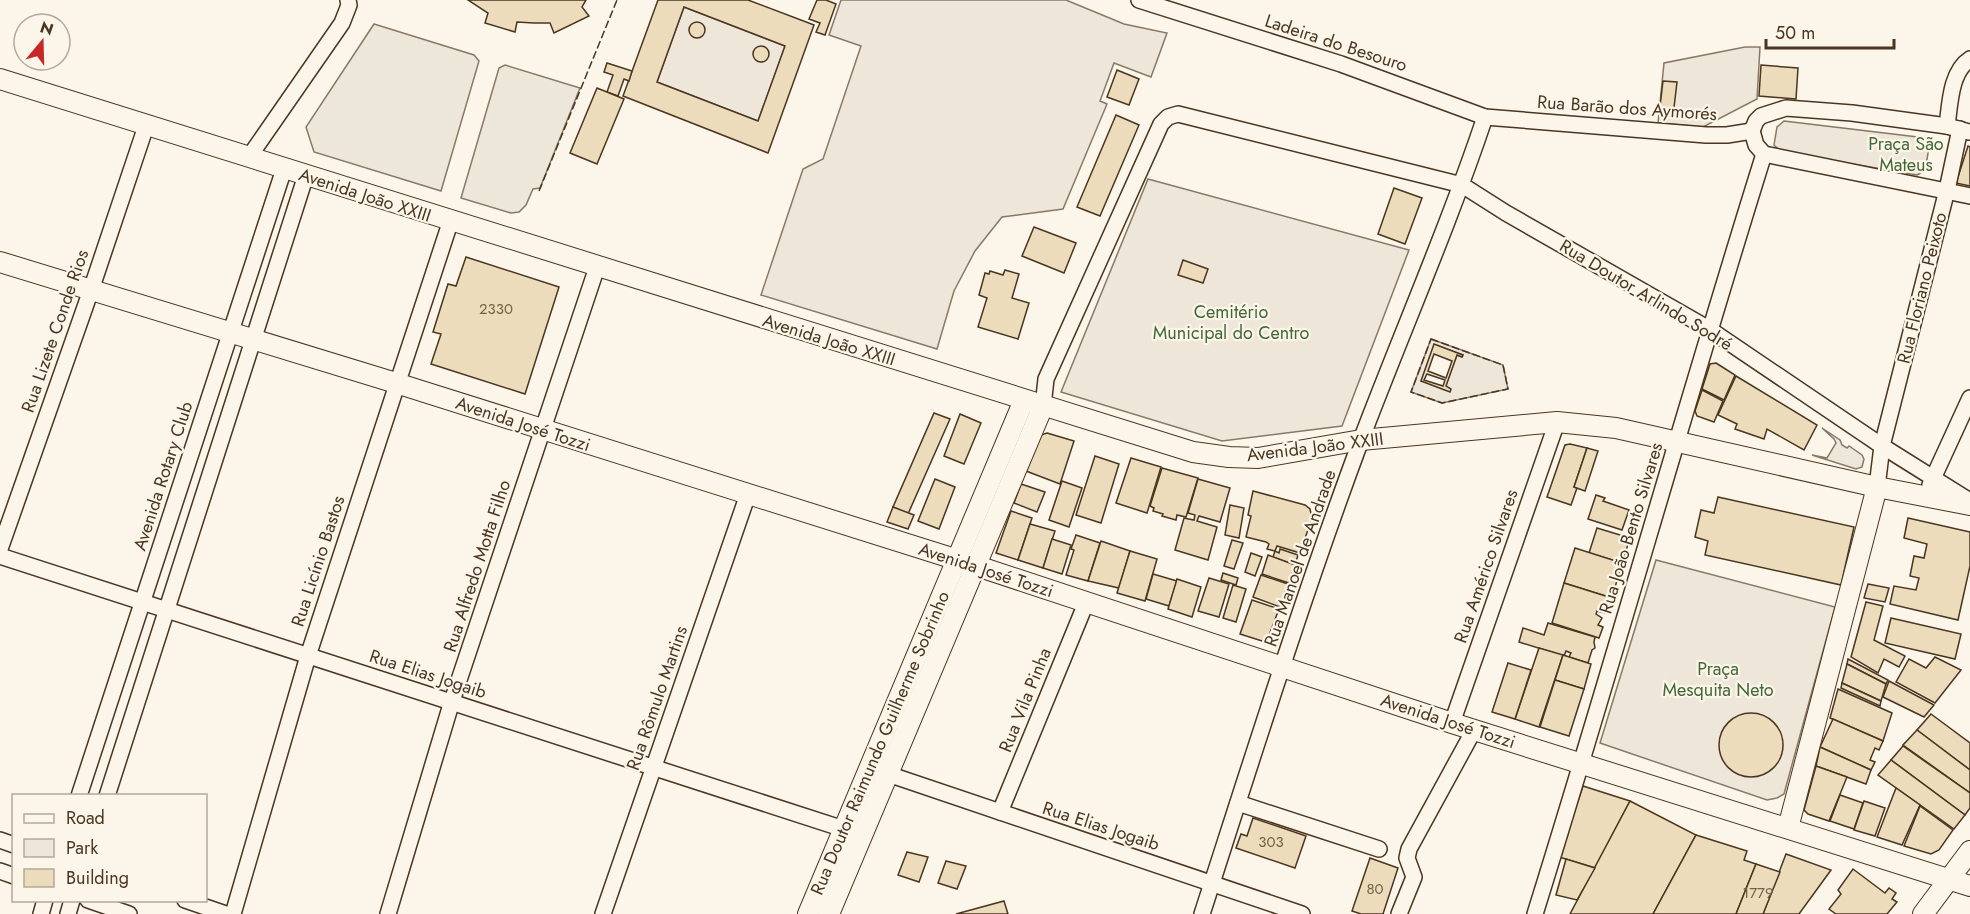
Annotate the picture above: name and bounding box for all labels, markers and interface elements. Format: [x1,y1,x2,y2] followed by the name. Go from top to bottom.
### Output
[1261,8,1411,78] street label: Ladeira do Besouro
[12,12,72,72] north arrow
[1766,12,1894,50] scale bar
[37,15,56,41] text: N
[1775,20,1815,46] text: 50 m
[1536,89,1718,127] street label: Rua Barão dos Aymorés
[1868,131,1944,178] park label: Praça São Mateus
[296,161,434,229] street label: Avenida João XXIII
[1891,209,1953,366] street label: Rua Floriano Peixoto
[1555,233,1737,357] street label: Rua Doutor Arlindo Sodré
[15,246,95,416] street label: Rua Lizete Conde Rios
[479,298,513,320] house number: 2330
[1153,299,1309,346] park label: Cemitério Municipal do Centro
[759,307,899,373] street label: Avenida João XXIII
[452,390,594,458] street label: Avenida José Tozzi
[127,398,199,554] street label: Avenida Rotary Club
[1245,426,1385,468] street label: Avenida João XXIII
[1593,439,1669,617] street label: Rua João Bento Silvares
[1257,466,1343,650] street label: Rua Manoel de Andrade
[437,476,517,655] street label: Rua Alfredo Motta Filho
[1447,486,1525,646] street label: Rua Américo Silvares
[285,492,351,630] street label: Rua Licínio Bastos
[915,536,1057,604] street label: Avenida José Tozzi
[804,587,956,899] street label: Rua Doutor Raimundo Guilherme Sobrinho
[620,622,694,774] street label: Rua Rômulo Martins
[366,643,490,705] street label: Rua Elias Jogaib
[992,644,1058,756] street label: Rua Vila Pinha
[1662,656,1774,703] park label: Praça Mesquita Neto
[1377,687,1519,755] street label: Avenida José Tozzi
[12,794,207,902] legend
[1039,795,1163,857] street label: Rua Elias Jogaib
[66,805,105,831] text: Road
[1258,831,1284,853] house number: 303
[66,835,98,861] text: Park
[66,865,129,891] text: Building
[1366,878,1384,900] house number: 80
[1742,882,1774,904] house number: 1779

